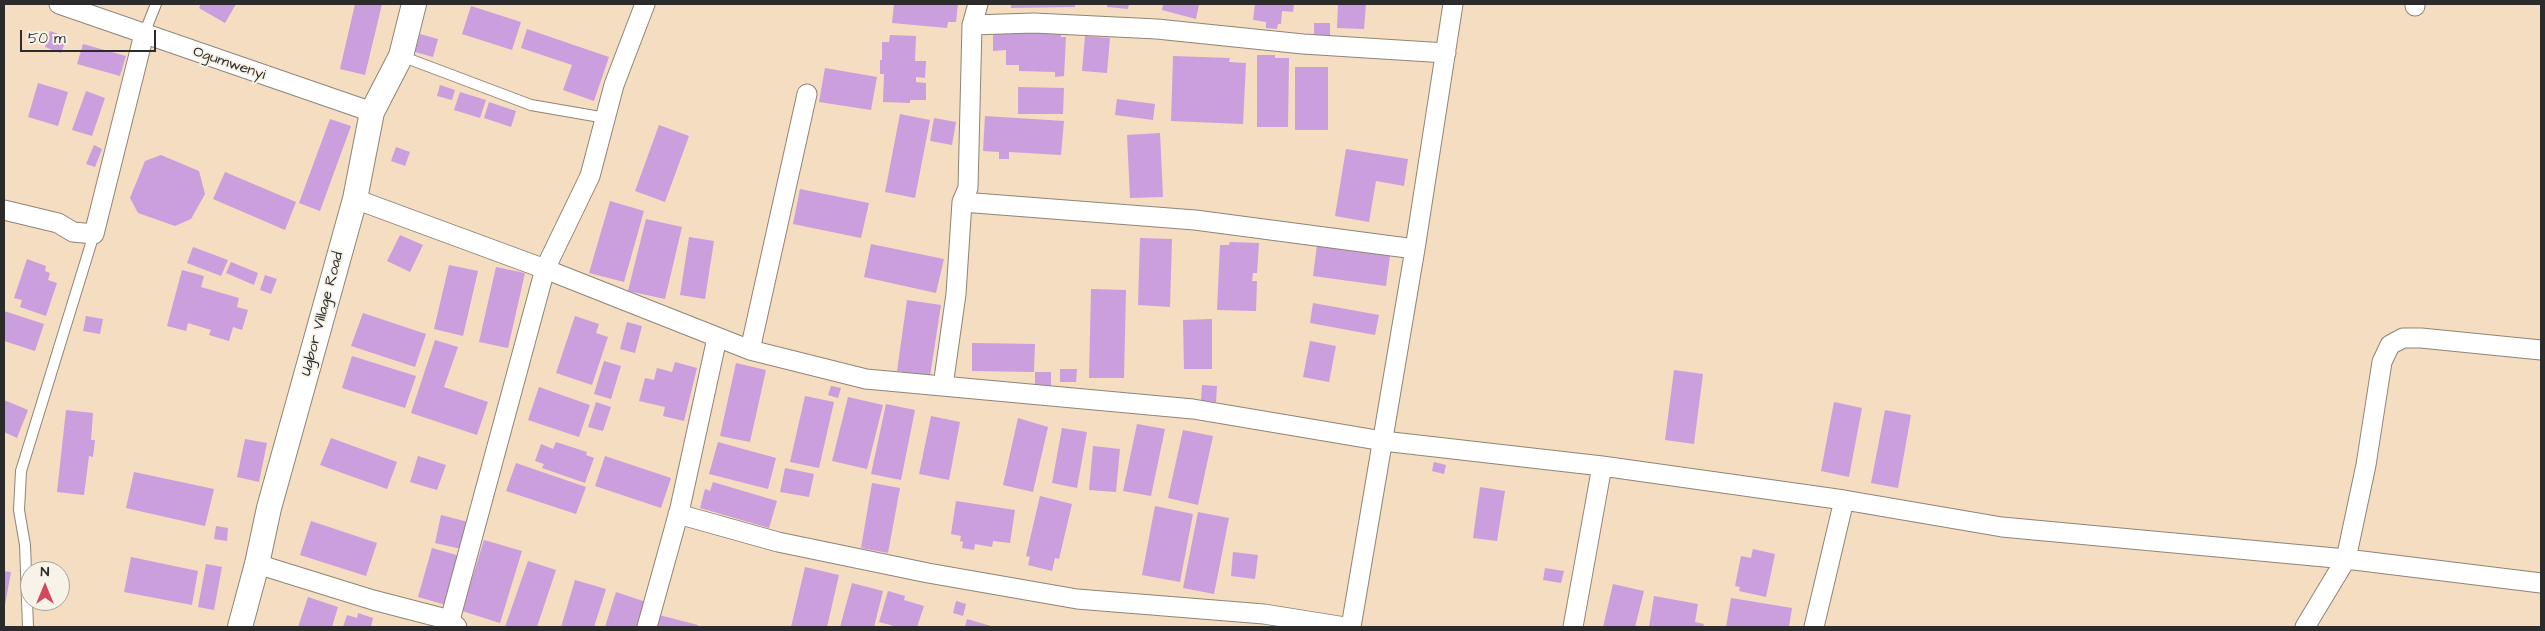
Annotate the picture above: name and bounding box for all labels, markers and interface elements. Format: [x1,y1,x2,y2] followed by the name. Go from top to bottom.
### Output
[22,20,159,52] scale bar
[28,28,66,49] text: 50 m
[190,43,268,85] street label: Ogumwenyi
[298,250,348,378] street label: Ugbor Village Road
[20,561,70,611] north arrow
[41,562,49,582] text: N

